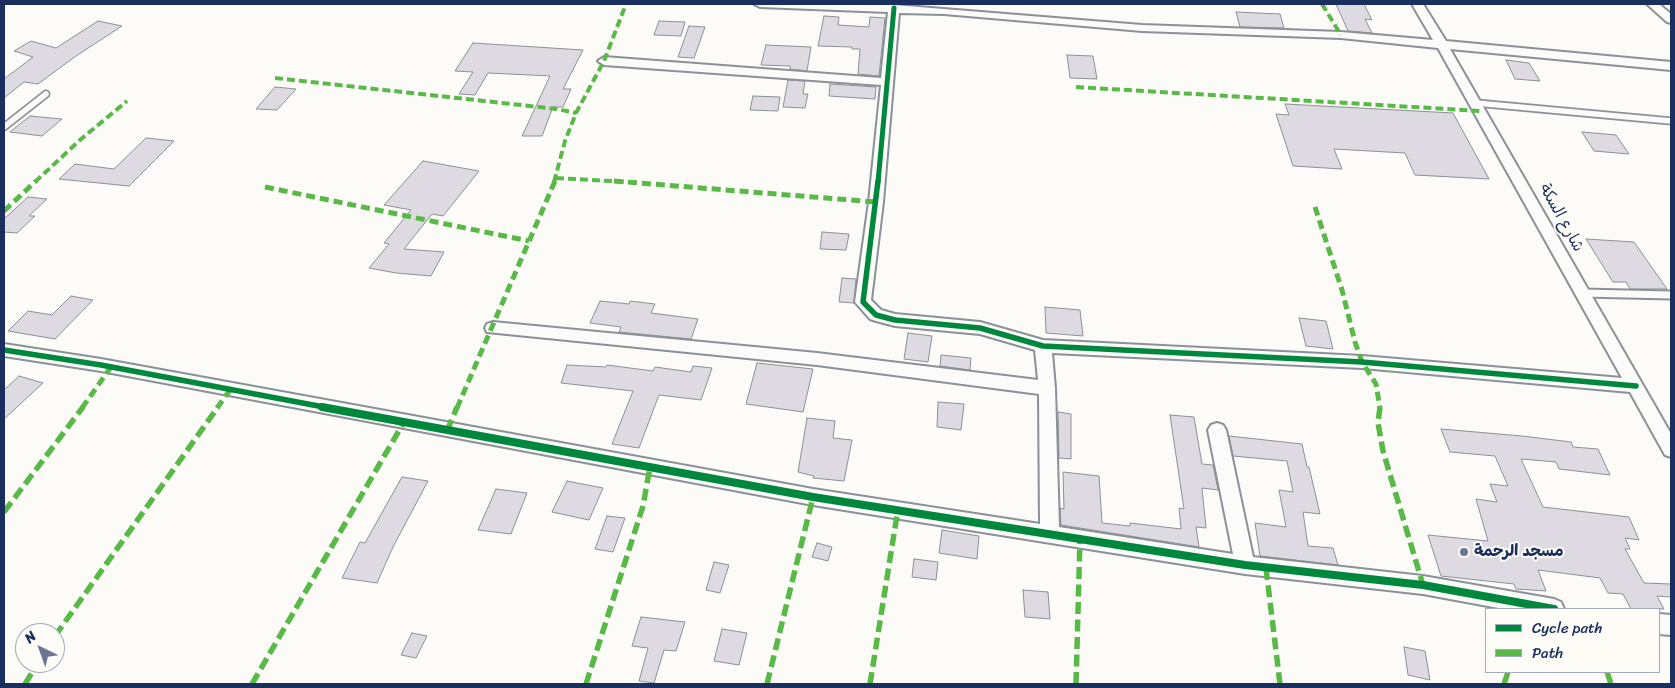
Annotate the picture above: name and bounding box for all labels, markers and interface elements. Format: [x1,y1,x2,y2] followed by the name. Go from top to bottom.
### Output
[1535,181,1587,255] street label: شارع السكة
[1474,542,1563,562] place label: مسجد الرحمة
[1458,546,1470,558] marker: مسجد الرحمة
[1485,608,1660,673] legend
[1532,615,1602,641] text: Cycle path
[15,623,65,673] north arrow
[18,625,42,650] text: N
[1532,640,1563,666] text: Path

